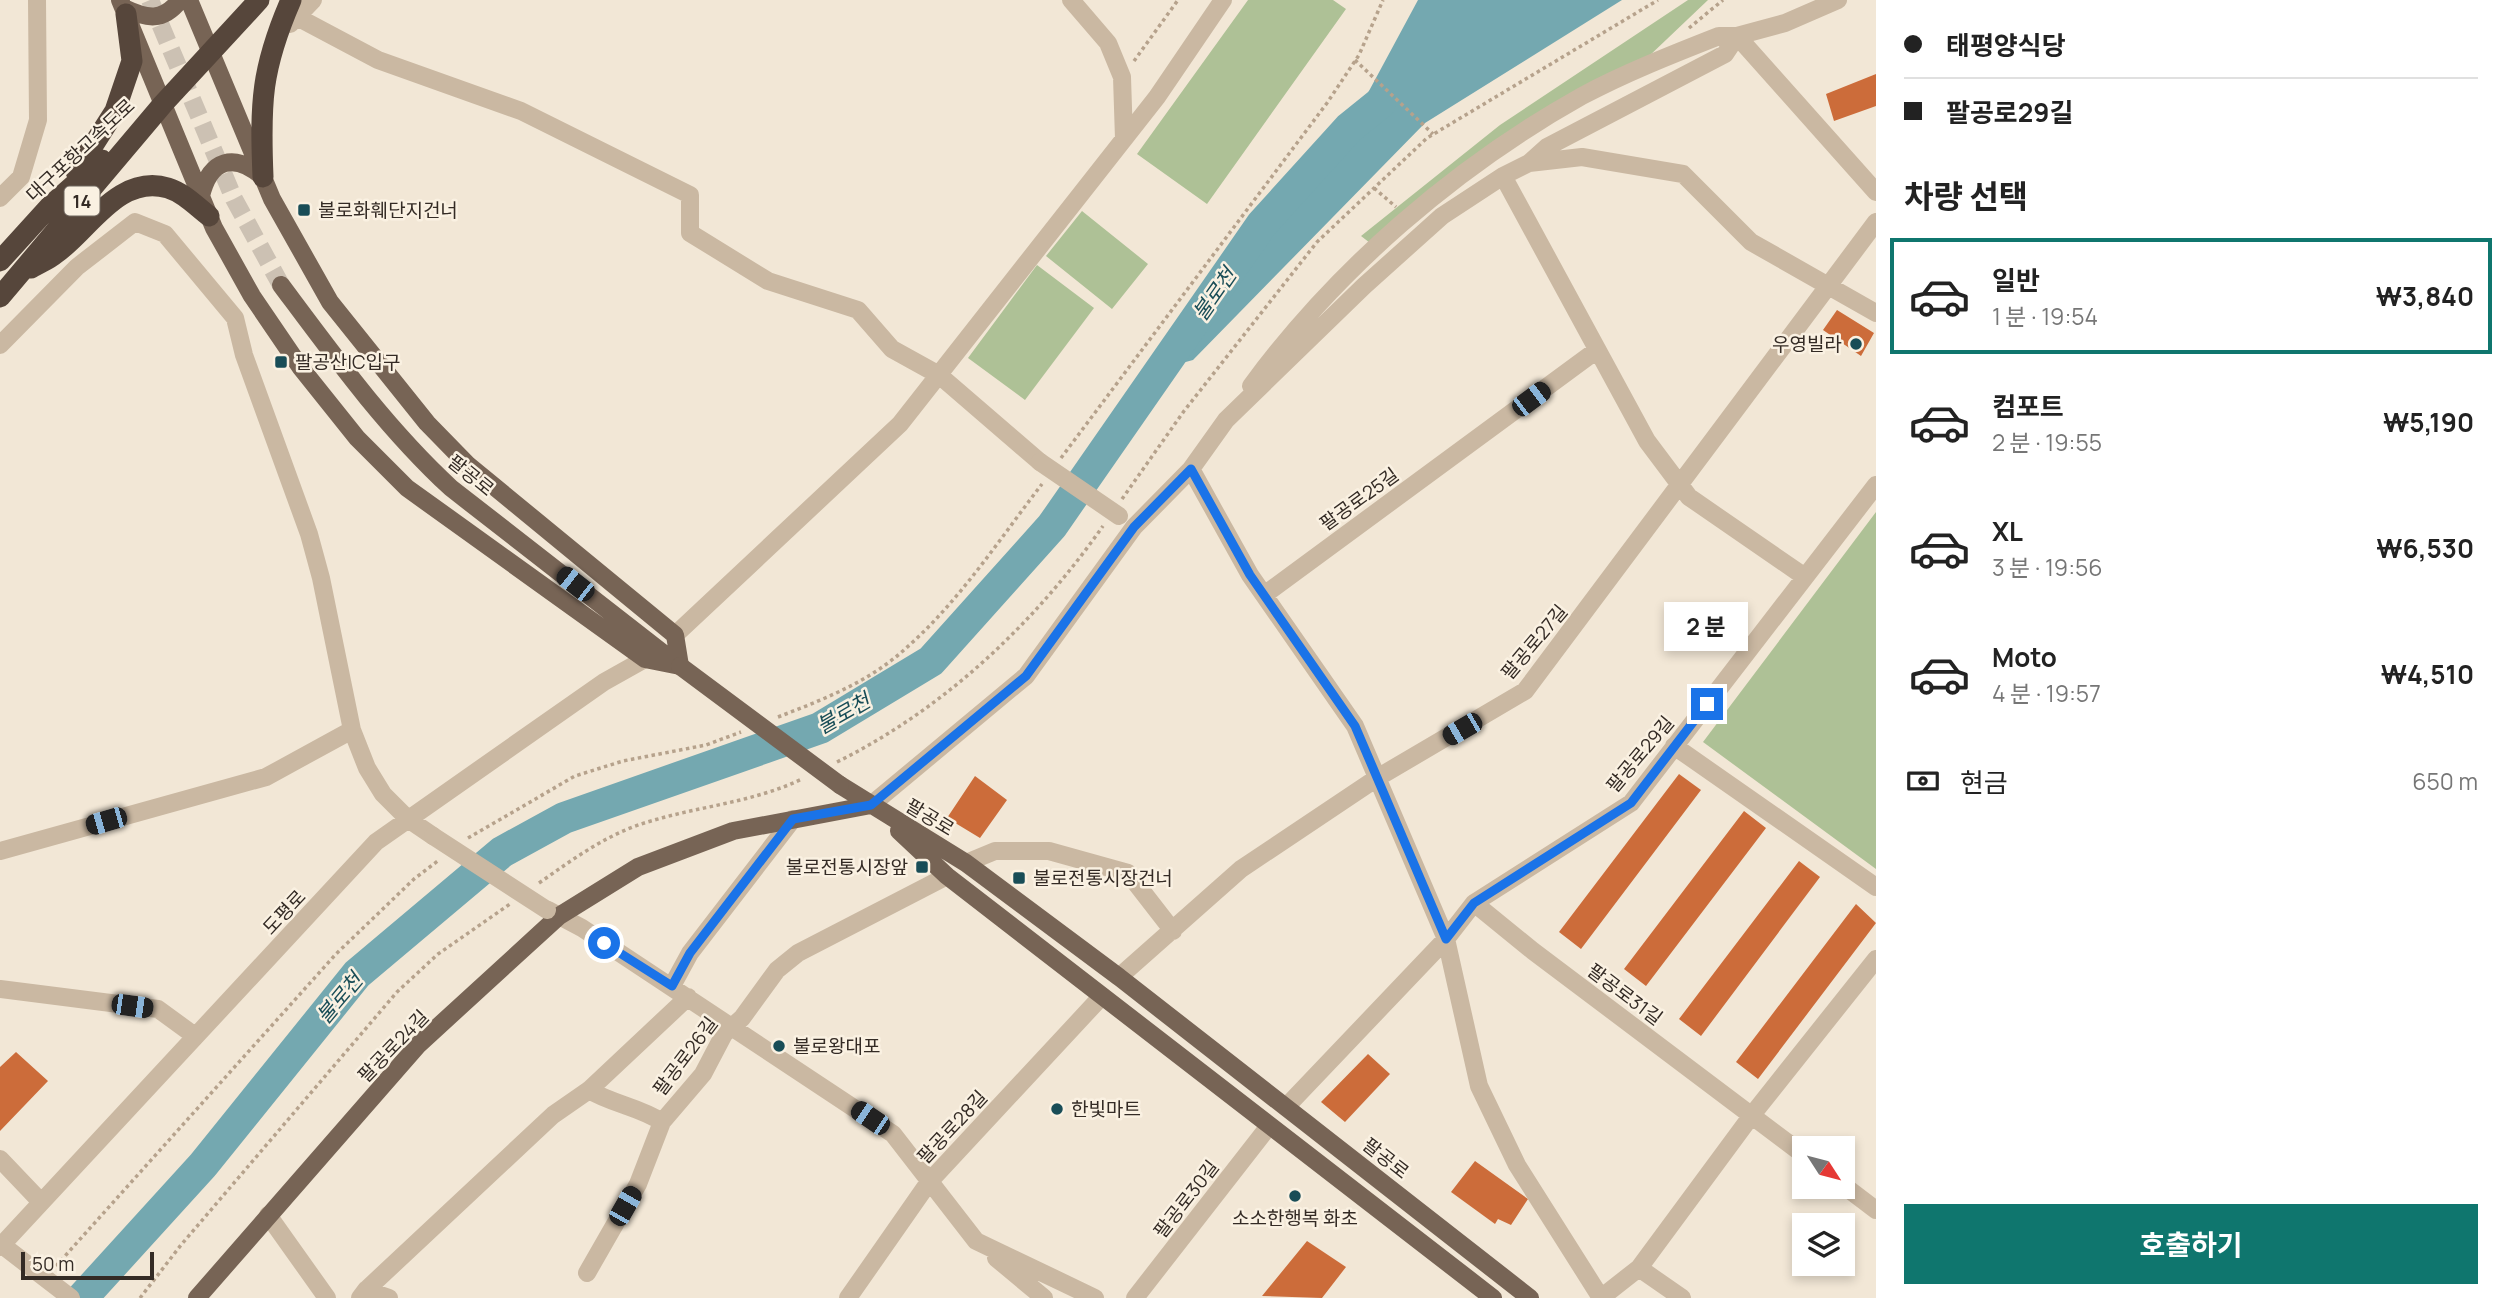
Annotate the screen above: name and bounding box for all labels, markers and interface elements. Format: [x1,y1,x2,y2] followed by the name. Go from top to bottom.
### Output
[1946,27,2066,63] text: 태평양식당
[20,93,140,207] street label: 대구포항고속도로
[1946,94,2073,130] text: 팔공로29길
[1904,174,2028,218] text: 차량 선택
[64,186,100,216] road number: 14
[318,197,458,223] place label: 불로화훼단지건너
[296,202,312,218] marker: 불로화훼단지건너
[1186,260,1244,326] water label: 불로천
[1992,262,2040,298] text: 일반
[1908,265,1971,328] icon: car
[2376,278,2474,314] text: ₩3,840
[1992,300,2098,332] text: 1 분 · 19:54
[1772,331,1842,357] place label: 우영빌라
[1848,336,1864,352] marker: 우영빌라
[295,349,400,375] place label: 팔공산IC입구
[273,354,289,370] marker: 팔공산IC입구
[1508,378,1555,420] car
[1992,388,2064,424] text: 컴포트
[1908,391,1971,454] icon: car
[2383,404,2474,440] text: ₩5,190
[1992,426,2102,458] text: 2 분 · 19:55
[442,448,500,502] street label: 팔공로
[1314,462,1404,536] street label: 팔공로25길
[1992,513,2023,549] text: XL
[1908,517,1971,580] icon: car
[2376,530,2474,566] text: ₩6,530
[1992,551,2103,583] text: 3 분 · 19:56
[552,563,599,605] car
[1495,599,1573,685] street label: 팔공로27길
[1665,602,1749,652] callout: 2 분
[1686,610,1726,642] text: 2 분
[1992,639,2057,675] text: Moto
[1908,643,1971,706] icon: car
[2381,656,2474,692] text: ₩4,510
[1992,677,2101,709] text: 4 분 · 19:57
[811,685,877,740] water label: 불로천
[1691,688,1723,720] route end
[1439,709,1486,749] car
[1600,710,1680,798] street label: 팔공로29길
[1904,762,1942,800] icon: cash
[1960,764,2008,800] text: 현금
[2412,765,2478,797] text: 650 m
[901,792,959,842] street label: 팔공로
[83,805,130,837] car
[786,854,909,880] place label: 불로전통시장앞
[914,859,930,875] marker: 불로전통시장앞
[1033,865,1173,891] place label: 불로전통시장건너
[1011,870,1027,886] marker: 불로전통시장건너
[257,884,311,940] street label: 도평로
[588,927,620,959] route start
[1582,957,1668,1031] street label: 팔공로31길
[310,965,370,1029] water label: 불로천
[110,993,155,1019] car
[352,1004,434,1088] street label: 팔공로24길
[647,1011,723,1101] street label: 팔공로26길
[793,1033,880,1059] place label: 불로왕대포
[771,1038,787,1054] marker: 불로왕대포
[911,1085,993,1169] street label: 팔공로28길
[1071,1096,1141,1122] place label: 한빛마트
[847,1098,894,1138] car
[1049,1101,1065,1117] marker: 한빛마트
[1357,1132,1415,1184] street label: 팔공로
[1792,1136,1855,1199] north arrow
[1792,1136,1855,1276] map controls
[1147,1155,1225,1243] street label: 팔공로30길
[606,1183,645,1229] car
[1287,1188,1303,1204] marker: 소소한행복 화초
[1904,1204,2478,1284] button: 호출하기
[1232,1205,1358,1231] place label: 소소한행복 화초
[1792,1213,1855,1276] button: layers
[21,1249,154,1281] scale bar
[32,1251,74,1277] text: 50 m

